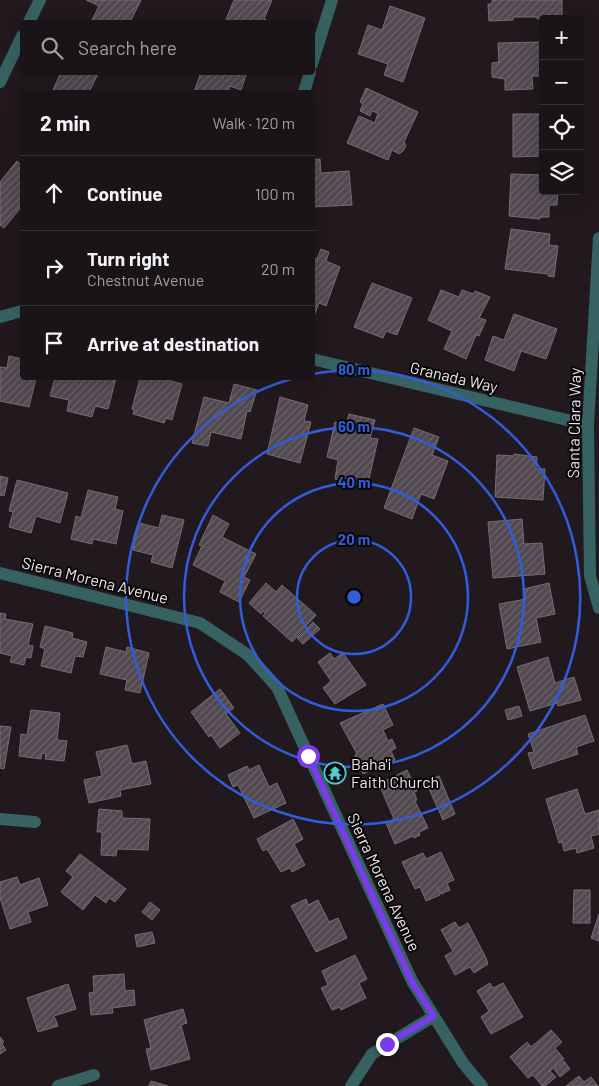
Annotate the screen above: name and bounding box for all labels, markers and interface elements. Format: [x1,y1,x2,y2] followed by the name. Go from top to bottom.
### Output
[539,15,584,195] map controls
[539,15,584,60] button: +
[20,20,315,75] search box
[38,34,66,62] icon: search
[78,36,177,59] text: Search here
[539,60,584,105] button: −
[539,105,584,150] button: locate
[40,110,90,135] text: 2 min
[212,113,295,132] text: Walk · 120 m
[539,150,584,195] button: layers
[40,179,68,207] icon: ahead
[87,182,163,205] text: Continue
[255,184,295,203] text: 100 m
[87,247,169,270] text: Turn right
[40,254,68,282] icon: right
[261,259,295,278] text: 20 m
[87,270,204,289] text: Chestnut Avenue
[40,329,68,357] icon: arrive
[87,332,259,355] text: Arrive at destination
[408,357,500,396] street label: Granada Way
[338,360,370,378] text: 80 m
[563,367,584,479] street label: Santa Clara Way
[338,417,370,435] text: 60 m
[337,473,371,491] text: 40 m
[338,530,370,548] text: 20 m
[20,552,170,607] street label: Sierra Morena Avenue
[345,588,363,606] centre of rings
[297,745,320,768] route start
[351,754,439,791] place label: Baha'i Faith Church
[323,761,347,785] temple icon: Baha'i Faith Church
[344,810,425,954] street label: Sierra Morena Avenue
[376,1033,399,1056] route end

